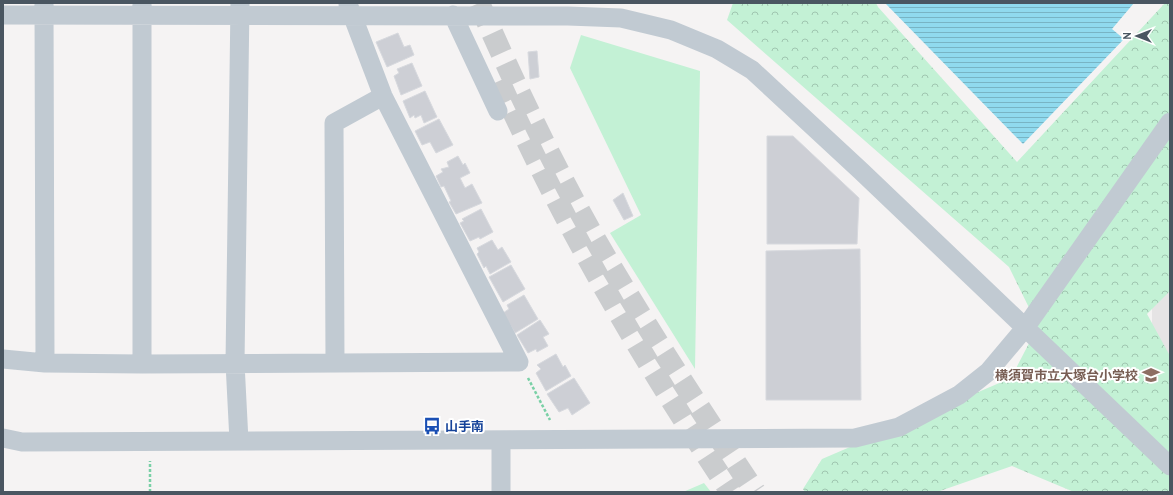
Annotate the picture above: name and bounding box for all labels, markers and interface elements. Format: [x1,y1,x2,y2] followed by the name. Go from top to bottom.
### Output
[1117,16,1157,56] north arrow
[1120,32,1134,40] text: N
[1141,365,1161,385] school or university icon: 横須賀市立大塚台小学校
[995,367,1138,384] place label: 横須賀市立大塚台小学校
[422,416,442,436] bus stop icon: 山手南
[445,418,484,435] place label: 山手南

